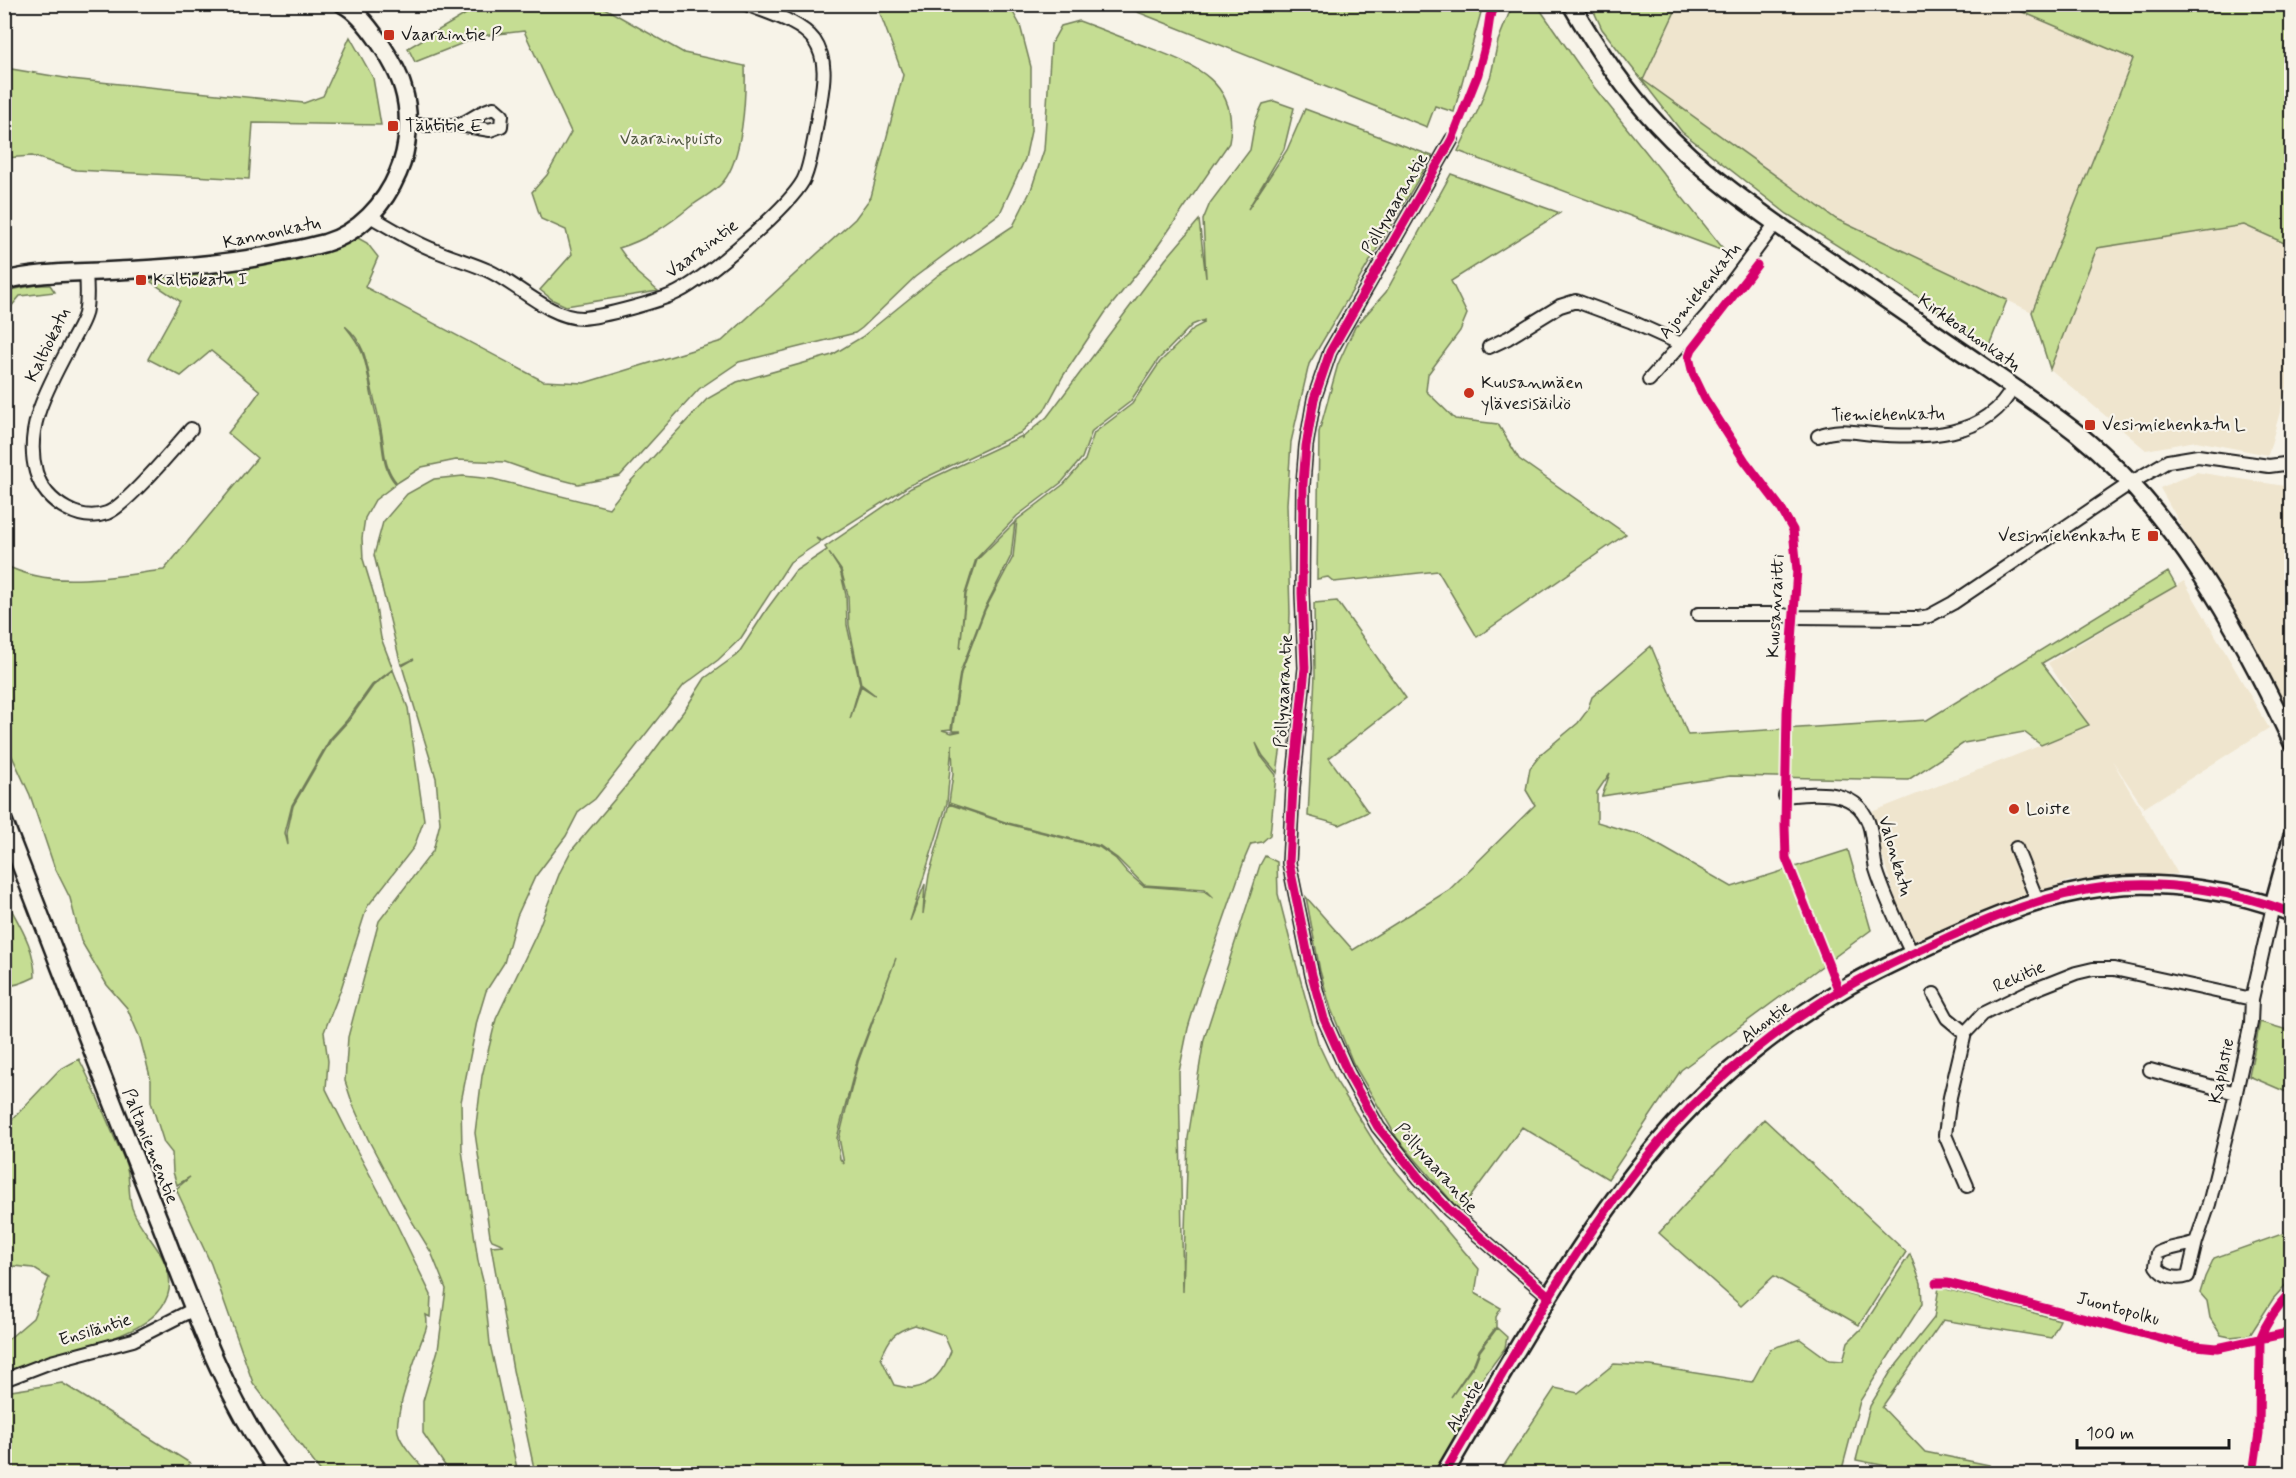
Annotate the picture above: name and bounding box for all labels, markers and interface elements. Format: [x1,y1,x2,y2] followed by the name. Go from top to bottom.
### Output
[401,23,502,47] place label: Vaaraintie P
[382,28,396,42] marker: Vaaraintie P
[405,114,483,138] place label: Tähtitie E
[386,119,400,133] marker: Tähtitie E
[620,127,722,151] park label: Vaarainpuisto
[1356,148,1434,259] street label: Pöllyvaarantie
[221,211,323,255] street label: Kannonkatu
[661,214,743,284] street label: Vaaraintie
[1653,237,1747,345] street label: Ajomiehenkatu
[153,268,248,292] place label: Kaltiokatu I
[134,273,148,287] marker: Kaltiokatu I
[1913,289,2025,377] street label: Kirkkoahonkatu
[20,304,76,386] street label: Kaltiokatu
[1481,371,1583,416] place label: Kuusanmäen ylävesisäiliö
[1462,386,1476,400] marker: Kuusanmäen ylävesisäiliö
[1831,402,1945,428] street label: Tiemiehenkatu
[2102,413,2246,437] place label: Vesimiehenkatu L
[2083,418,2097,432] marker: Vesimiehenkatu L
[1998,524,2141,548] place label: Vesimiehenkatu E
[2146,529,2160,543] marker: Vesimiehenkatu E
[1761,553,1791,659] street label: Kuusanraitti
[1269,633,1299,749] street label: Pöllyvaarantie
[2026,797,2070,821] place label: Loiste
[2007,802,2021,816] marker: Loiste
[1872,813,1918,899] street label: Valonkatu
[1989,955,2049,999] street label: Rekitie
[1736,995,1796,1049] street label: Ahontie
[2203,1036,2241,1106] street label: Kaplastie
[116,1085,184,1207] street label: Paltaniementie
[1389,1118,1483,1219] street label: Pöllyvaarantie
[2074,1286,2162,1332] street label: Juontopolku
[56,1308,134,1352] street label: Ensiläntie
[1440,1375,1490,1437] street label: Ahontie
[2077,1412,2228,1450] scale bar
[2086,1422,2134,1446] text: 100 m

